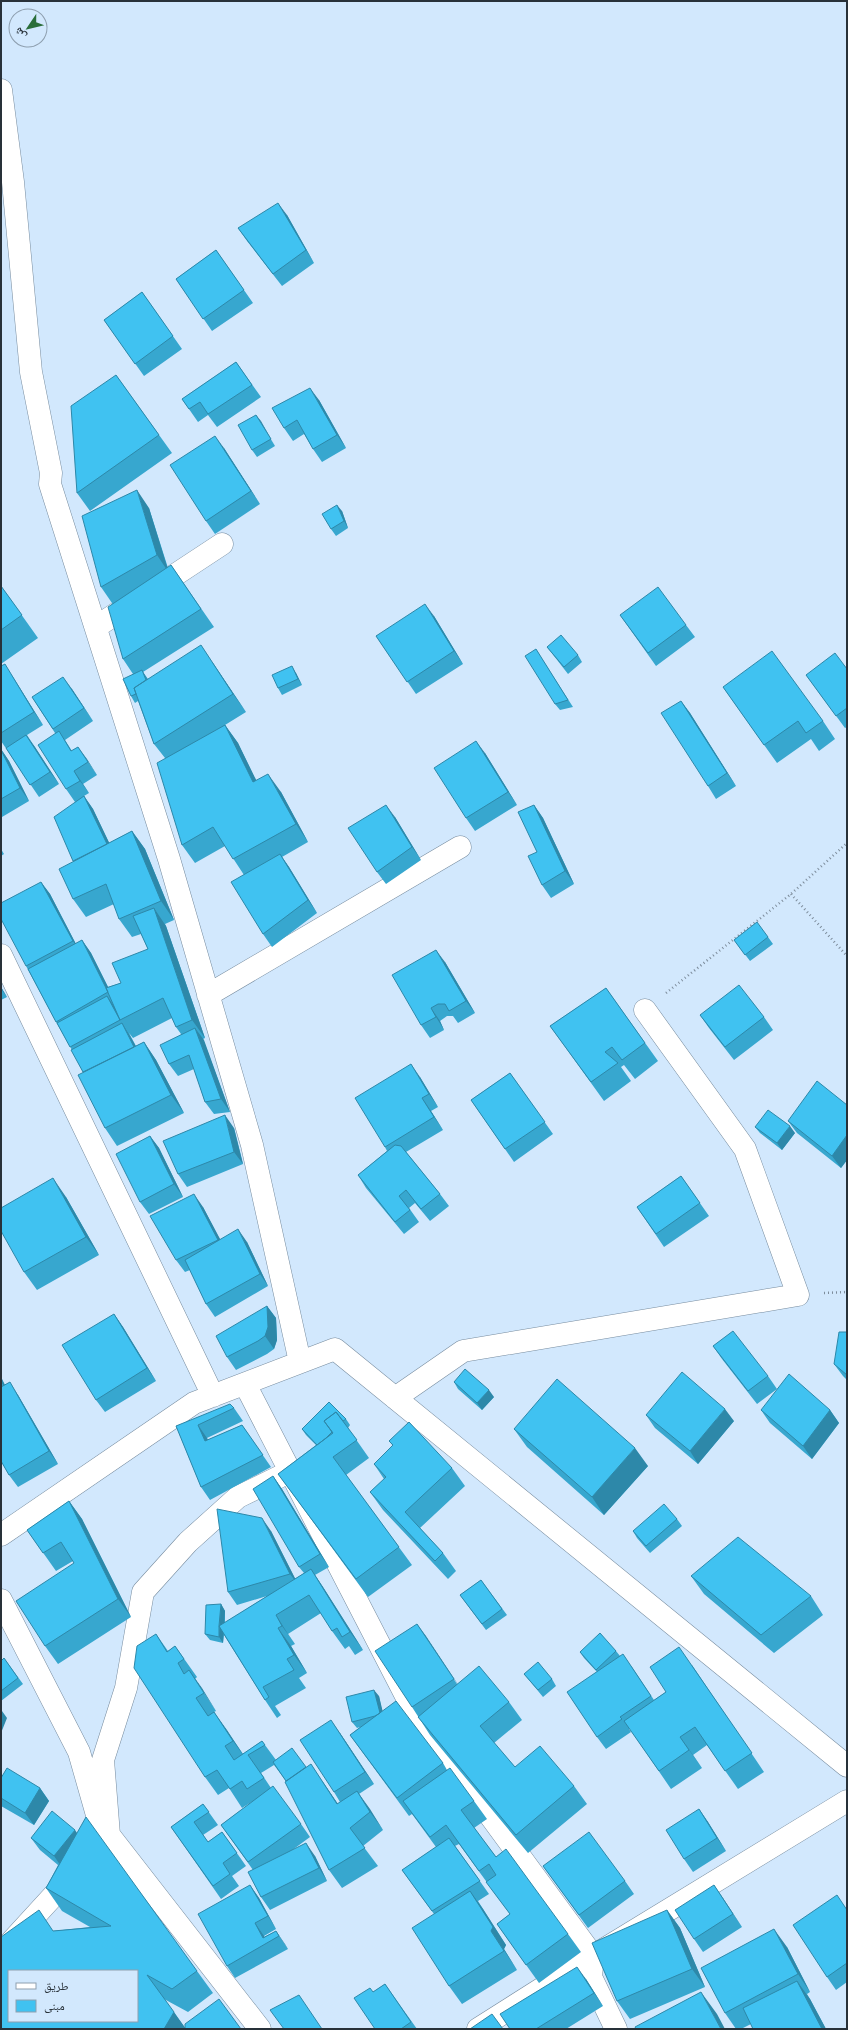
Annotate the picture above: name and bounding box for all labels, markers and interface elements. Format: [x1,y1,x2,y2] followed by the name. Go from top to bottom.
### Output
[8,8,48,48] north arrow
[11,24,30,42] text: ش
[8,1970,138,2022] legend
[44,1979,69,1993] text: طريق
[44,1999,65,2013] text: مبنى

